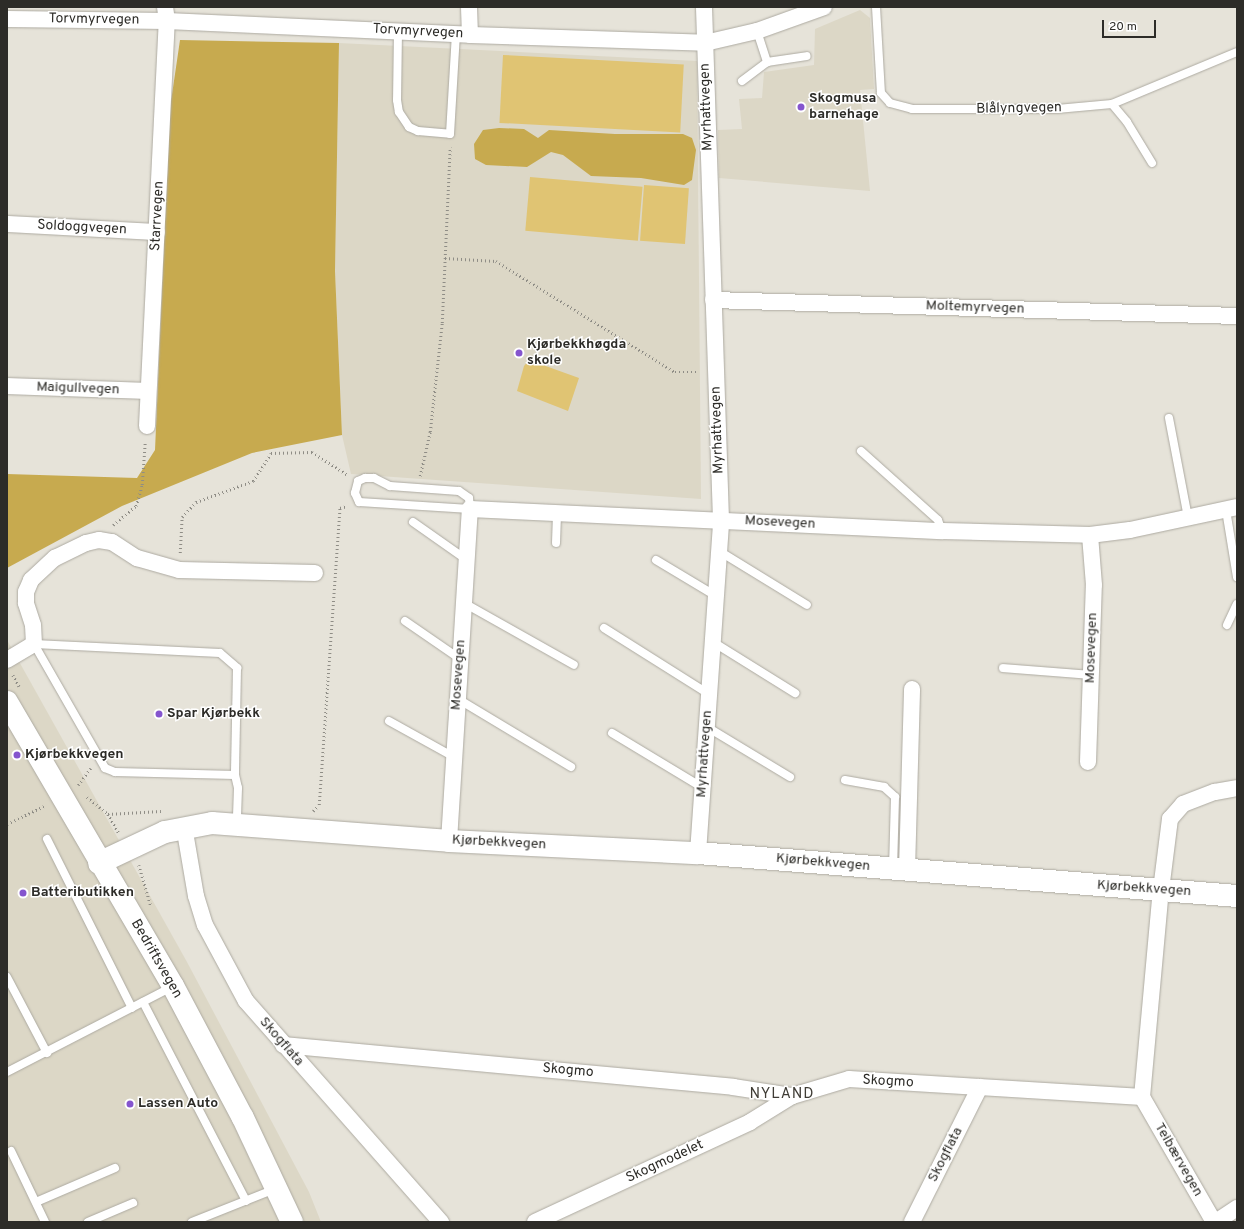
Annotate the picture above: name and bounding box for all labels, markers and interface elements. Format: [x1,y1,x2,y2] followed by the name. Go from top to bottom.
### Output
[49,11,139,29] street label: Torvmyrvegen
[1104,12,1158,38] scale bar
[1109,19,1137,35] text: 20 m
[372,21,464,43] street label: Torvmyrvegen
[697,63,717,151] street label: Myrhattvegen
[809,91,879,124] place label: Skogmusa barnehage
[976,100,1062,118] street label: Blålyngvegen
[796,102,806,112] marker: Skogmusa barnehage
[148,181,168,251] street label: Starrvegen
[37,217,127,239] street label: Soldoggvegen
[925,298,1025,318] street label: Moltemyrvegen
[527,337,626,370] place label: Kjørbekkhøgda skole
[514,348,524,358] marker: Kjørbekkhøgda skole
[36,379,120,399] street label: Maigullvegen
[708,386,728,474] street label: Myrhattvegen
[744,513,816,533] street label: Mosevegen
[1082,612,1102,684] street label: Mosevegen
[448,639,470,711] street label: Mosevegen
[167,706,260,722] place label: Spar Kjørbekk
[154,709,164,719] marker: Spar Kjørbekk
[694,710,716,798] street label: Myrhattvegen
[25,747,124,763] place label: Kjørbekkvegen
[12,750,22,760] marker: Kjørbekkvegen
[451,832,547,854] street label: Kjørbekkvegen
[775,851,871,875] street label: Kjørbekkvegen
[1096,877,1192,901] street label: Kjørbekkvegen
[31,885,134,901] place label: Batteributikken
[18,888,28,898] marker: Batteributikken
[127,917,185,1001] street label: Bedriftsvegen
[255,1014,307,1070] street label: Skogflata
[542,1060,594,1082] street label: Skogmo
[862,1072,914,1092] street label: Skogmo
[750,1086,814,1104] district label: NYLAND
[138,1096,219,1112] place label: Lassen Auto
[125,1099,135,1109] marker: Lassen Auto
[1150,1120,1206,1200] street label: Teibærvegen
[925,1125,967,1185] street label: Skogflata
[624,1137,706,1187] street label: Skogmodelet

